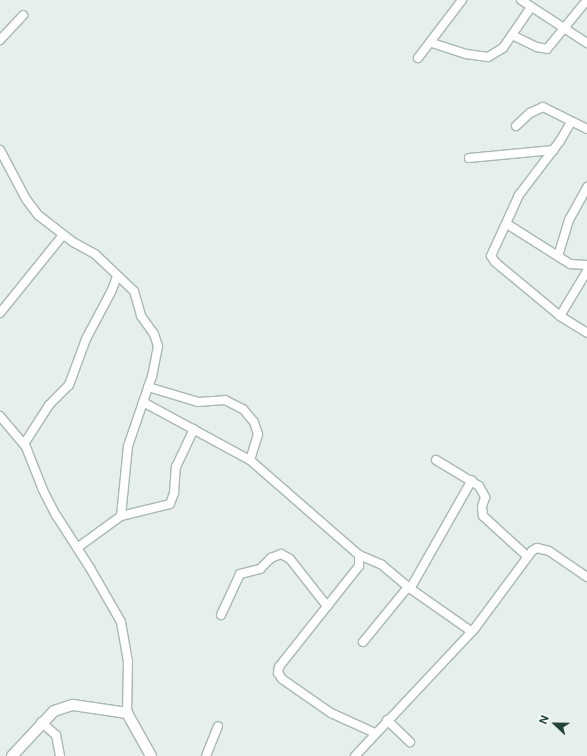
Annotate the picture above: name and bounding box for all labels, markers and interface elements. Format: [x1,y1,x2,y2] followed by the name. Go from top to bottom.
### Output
[535,704,575,744] north arrow
[536,713,552,726] text: N

